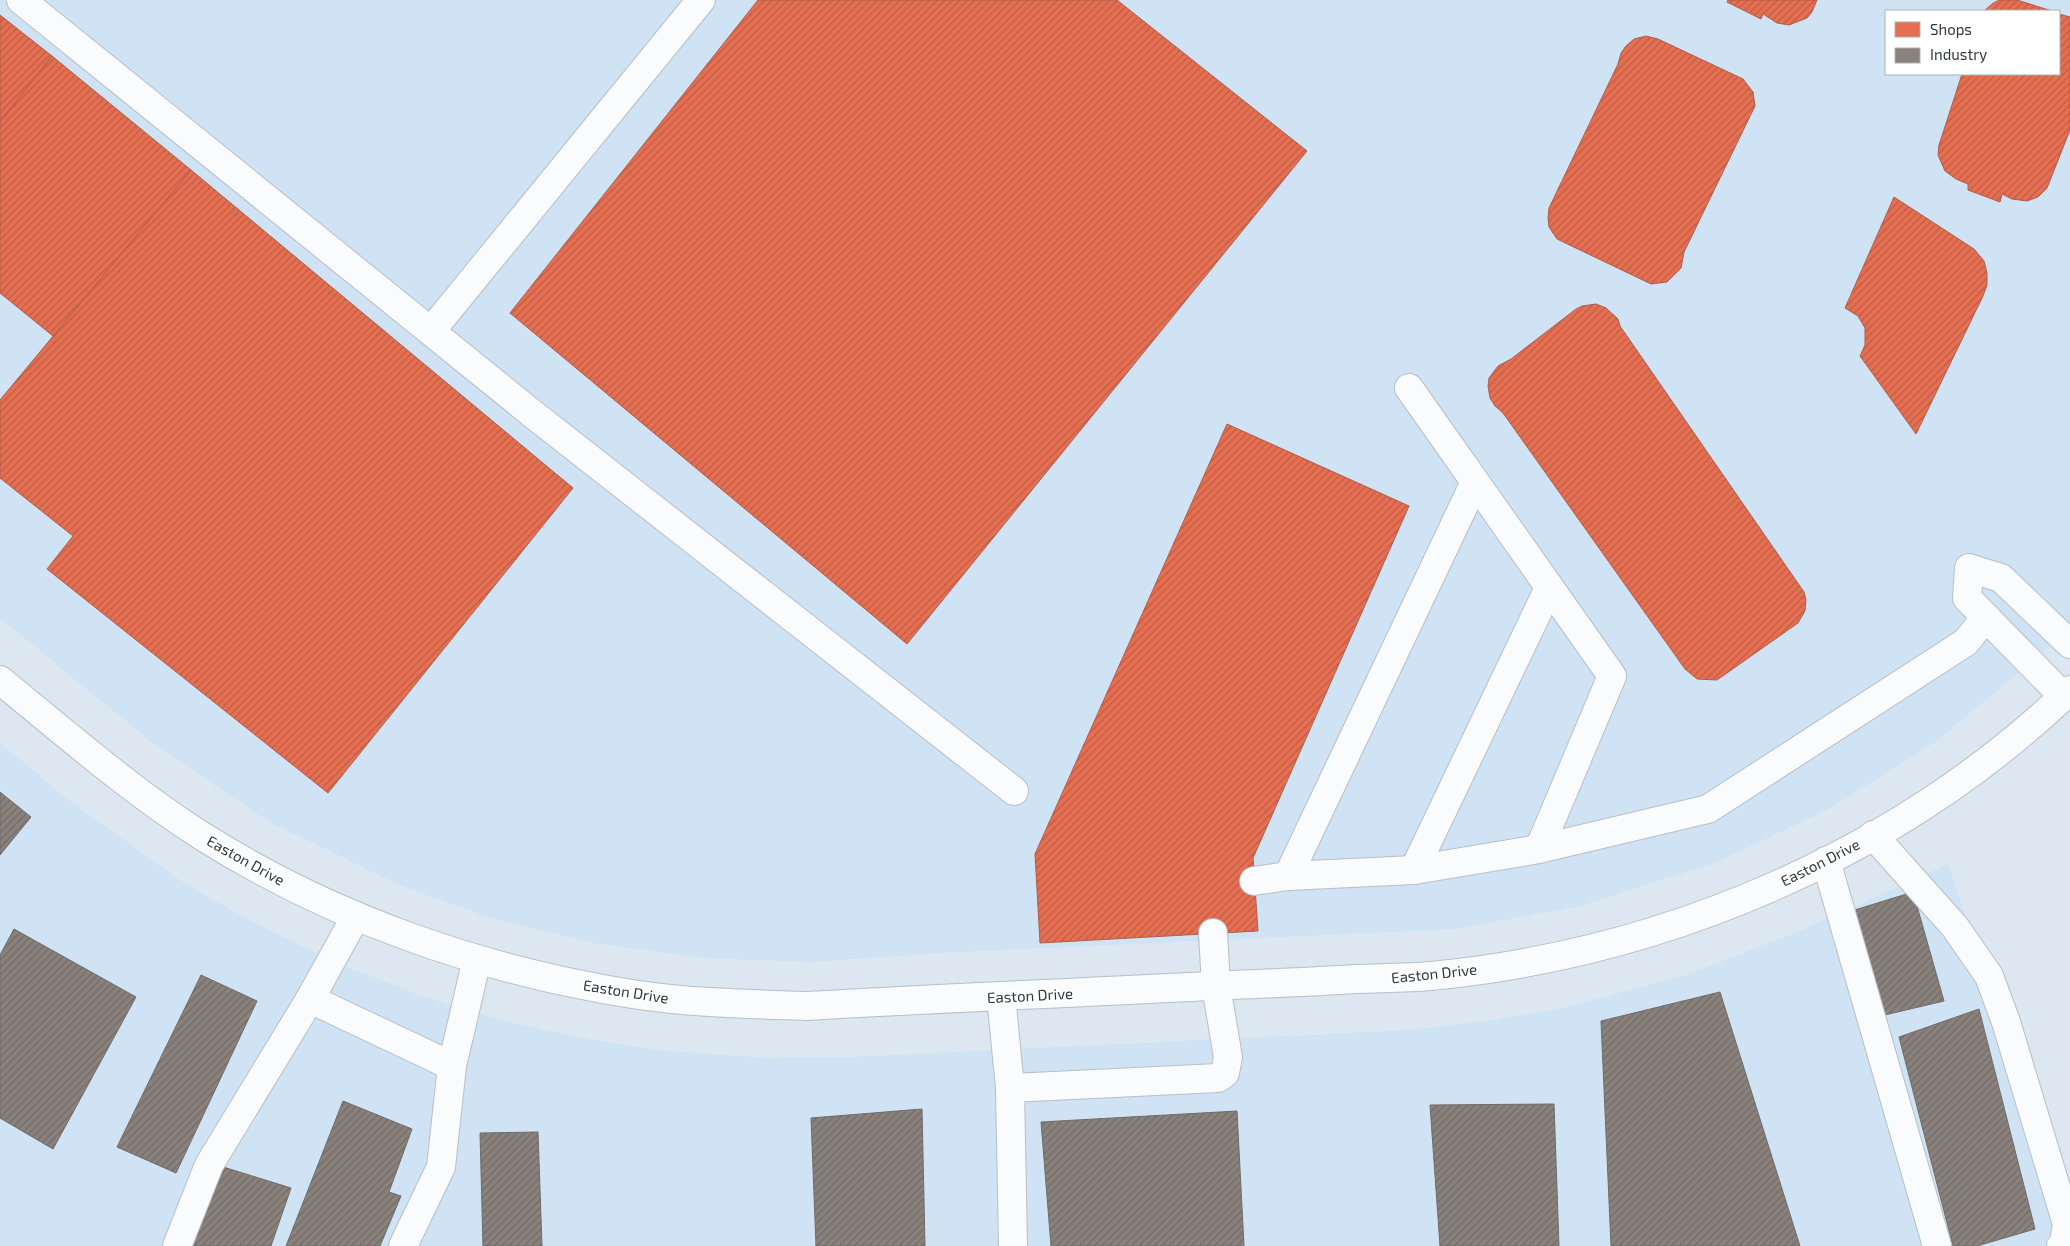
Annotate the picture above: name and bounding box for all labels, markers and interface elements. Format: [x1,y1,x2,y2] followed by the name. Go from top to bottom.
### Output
[1885,10,2060,75] legend
[1930,20,1972,38] text: Shops
[1930,45,1987,63] text: Industry
[204,831,288,889] street label: Easton Drive
[1778,834,1862,890] street label: Easton Drive
[1390,960,1478,986] street label: Easton Drive
[582,975,670,1007] street label: Easton Drive
[987,984,1073,1006] street label: Easton Drive

